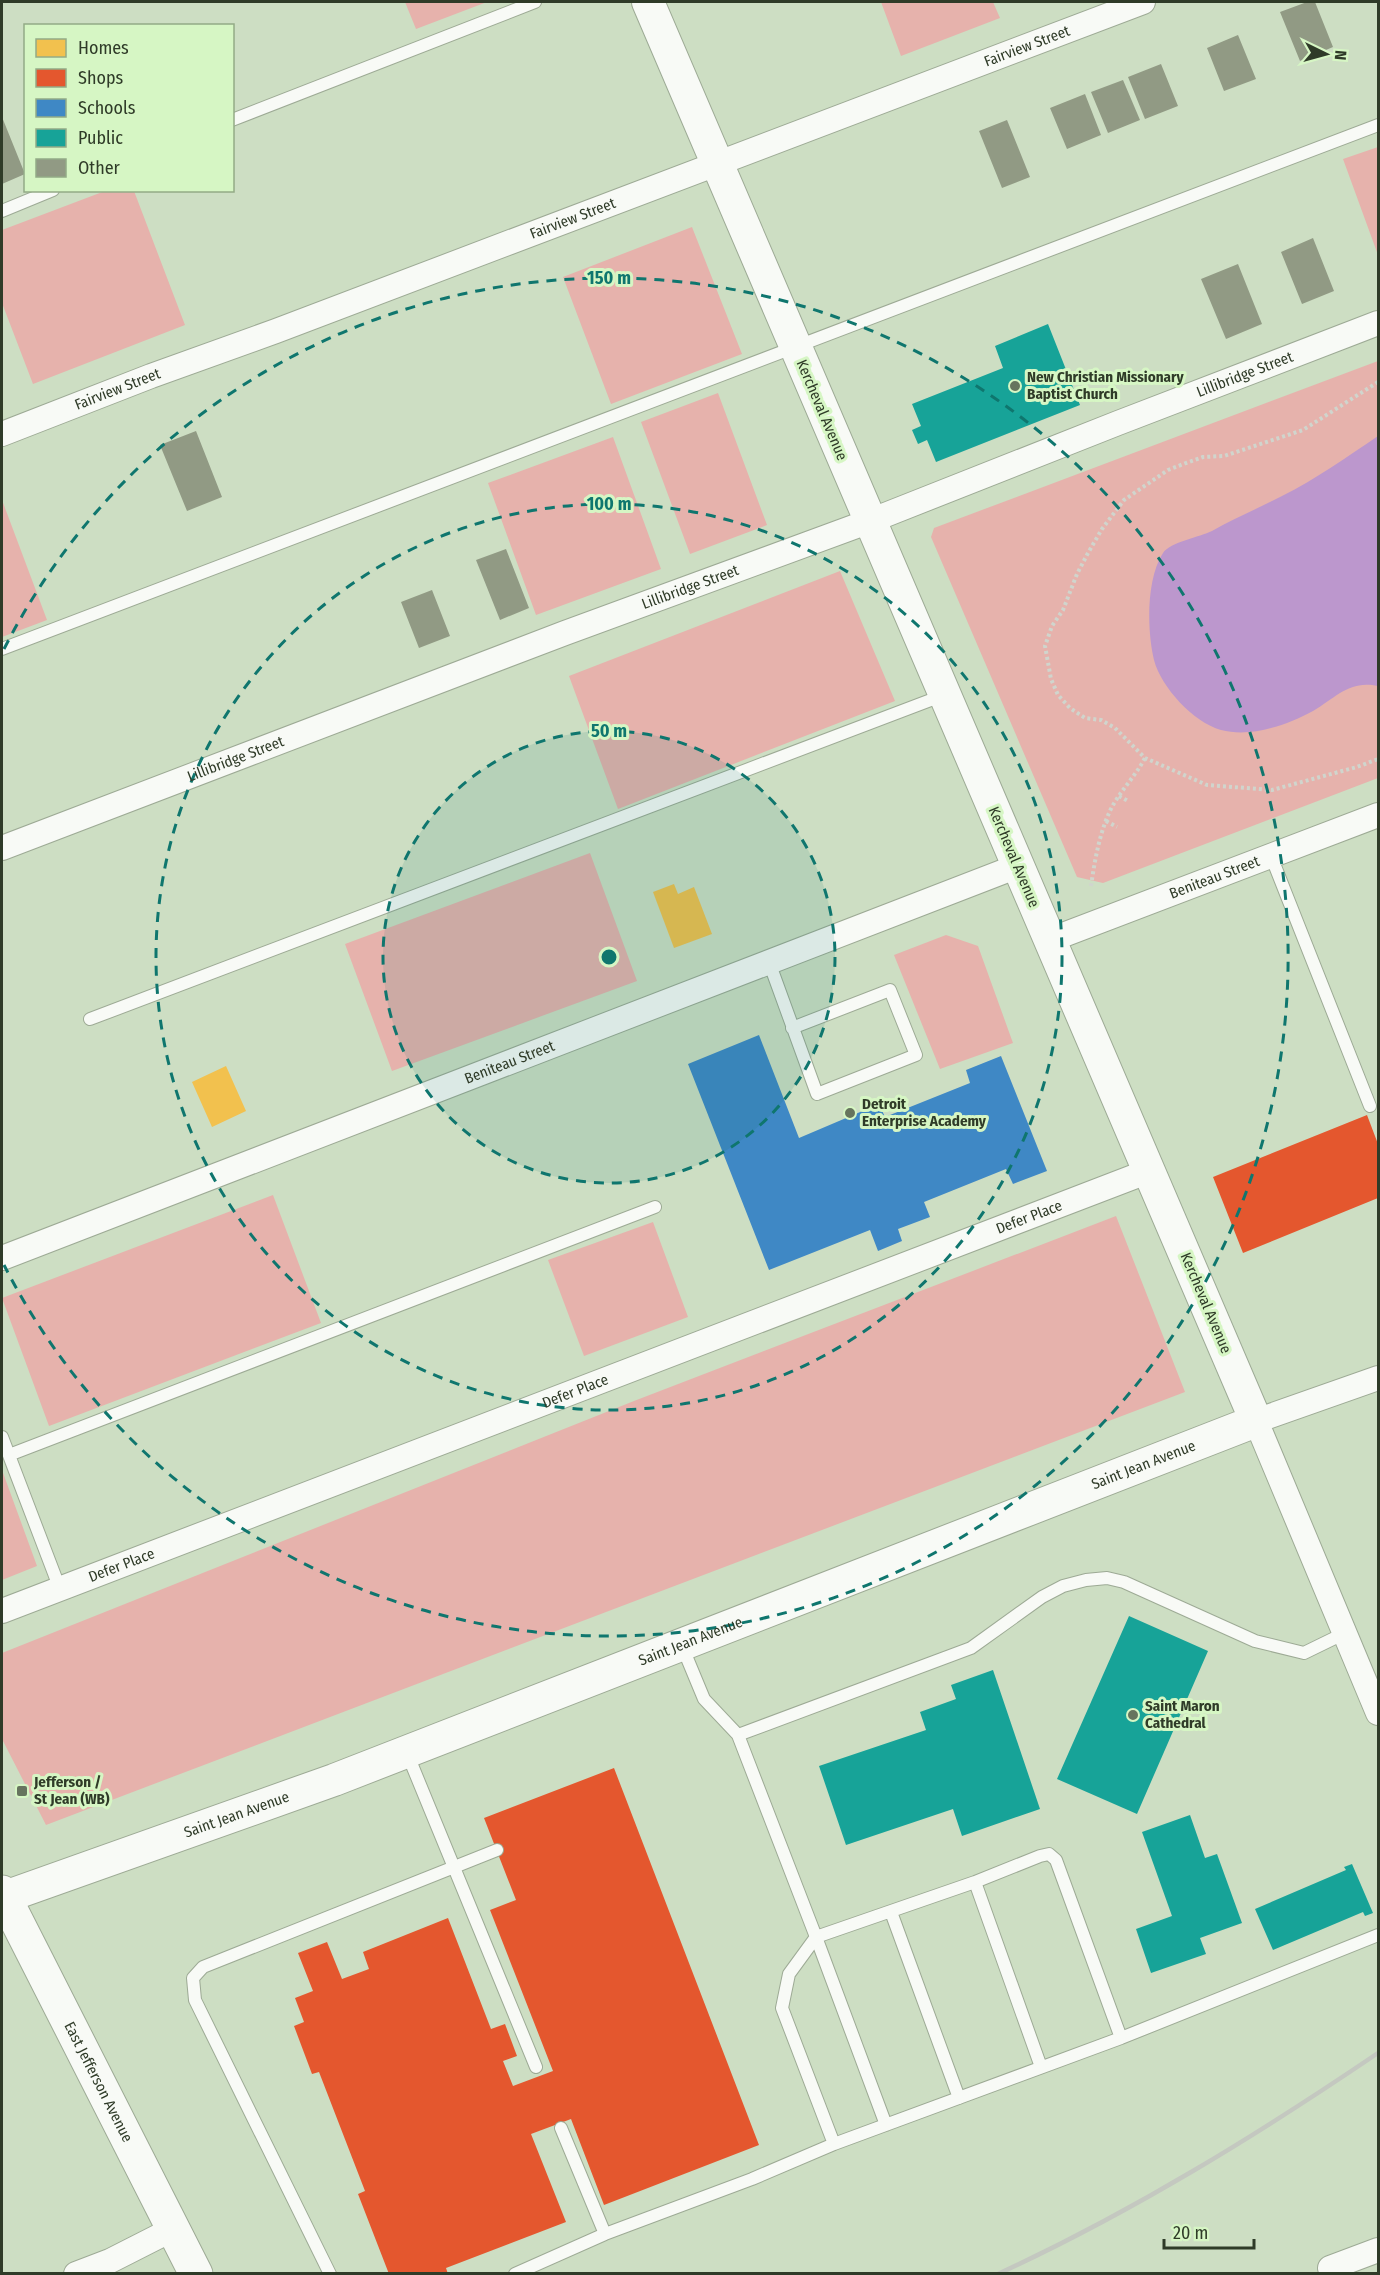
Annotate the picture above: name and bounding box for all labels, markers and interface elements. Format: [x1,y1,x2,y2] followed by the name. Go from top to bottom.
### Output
[982,22,1072,70] street label: Fairview Street
[24,24,234,192] legend
[1296,24,1356,84] north arrow
[78,37,129,59] text: Homes
[1331,50,1350,61] text: N
[78,67,123,89] text: Shops
[78,97,136,119] text: Schools
[78,127,123,149] text: Public
[78,157,121,179] text: Other
[527,194,618,243] street label: Fairview Street
[587,267,631,289] text: 150 m
[1194,348,1296,401] street label: Lillibridge Street
[793,357,851,463] street label: Kercheval Avenue
[72,364,163,414] street label: Fairview Street
[1027,368,1185,403] place label: New Christian Missionary Baptist Church
[1008,379,1022,393] marker: New Christian Missionary Baptist Church
[587,493,631,515] text: 100 m
[639,561,741,613] street label: Lillibridge Street
[591,720,627,742] text: 50 m
[185,732,286,785] street label: Lillibridge Street
[985,804,1043,910] street label: Kercheval Avenue
[1167,852,1262,903] street label: Beniteau Street
[599,947,619,967] centre of rings
[462,1037,557,1088] street label: Beniteau Street
[862,1095,987,1130] place label: Detroit Enterprise Academy
[843,1106,857,1120] marker: Detroit Enterprise Academy
[993,1196,1065,1238] street label: Defer Place
[1177,1250,1235,1356] street label: Kercheval Avenue
[540,1370,611,1412] street label: Defer Place
[1089,1436,1198,1493] street label: Saint Jean Avenue
[86,1544,157,1586] street label: Defer Place
[636,1613,745,1670] street label: Saint Jean Avenue
[1145,1697,1220,1732] place label: Saint Maron Cathedral
[1126,1708,1140,1722] marker: Saint Maron Cathedral
[33,1773,110,1808] place label: Jefferson / St Jean (WB)
[15,1784,29,1798] marker: Jefferson / St Jean (WB)
[182,1788,292,1842] street label: Saint Jean Avenue
[60,2019,137,2145] street label: East Jefferson Avenue
[1164,2212,1254,2250] scale bar
[1173,2222,1208,2244] text: 20 m

